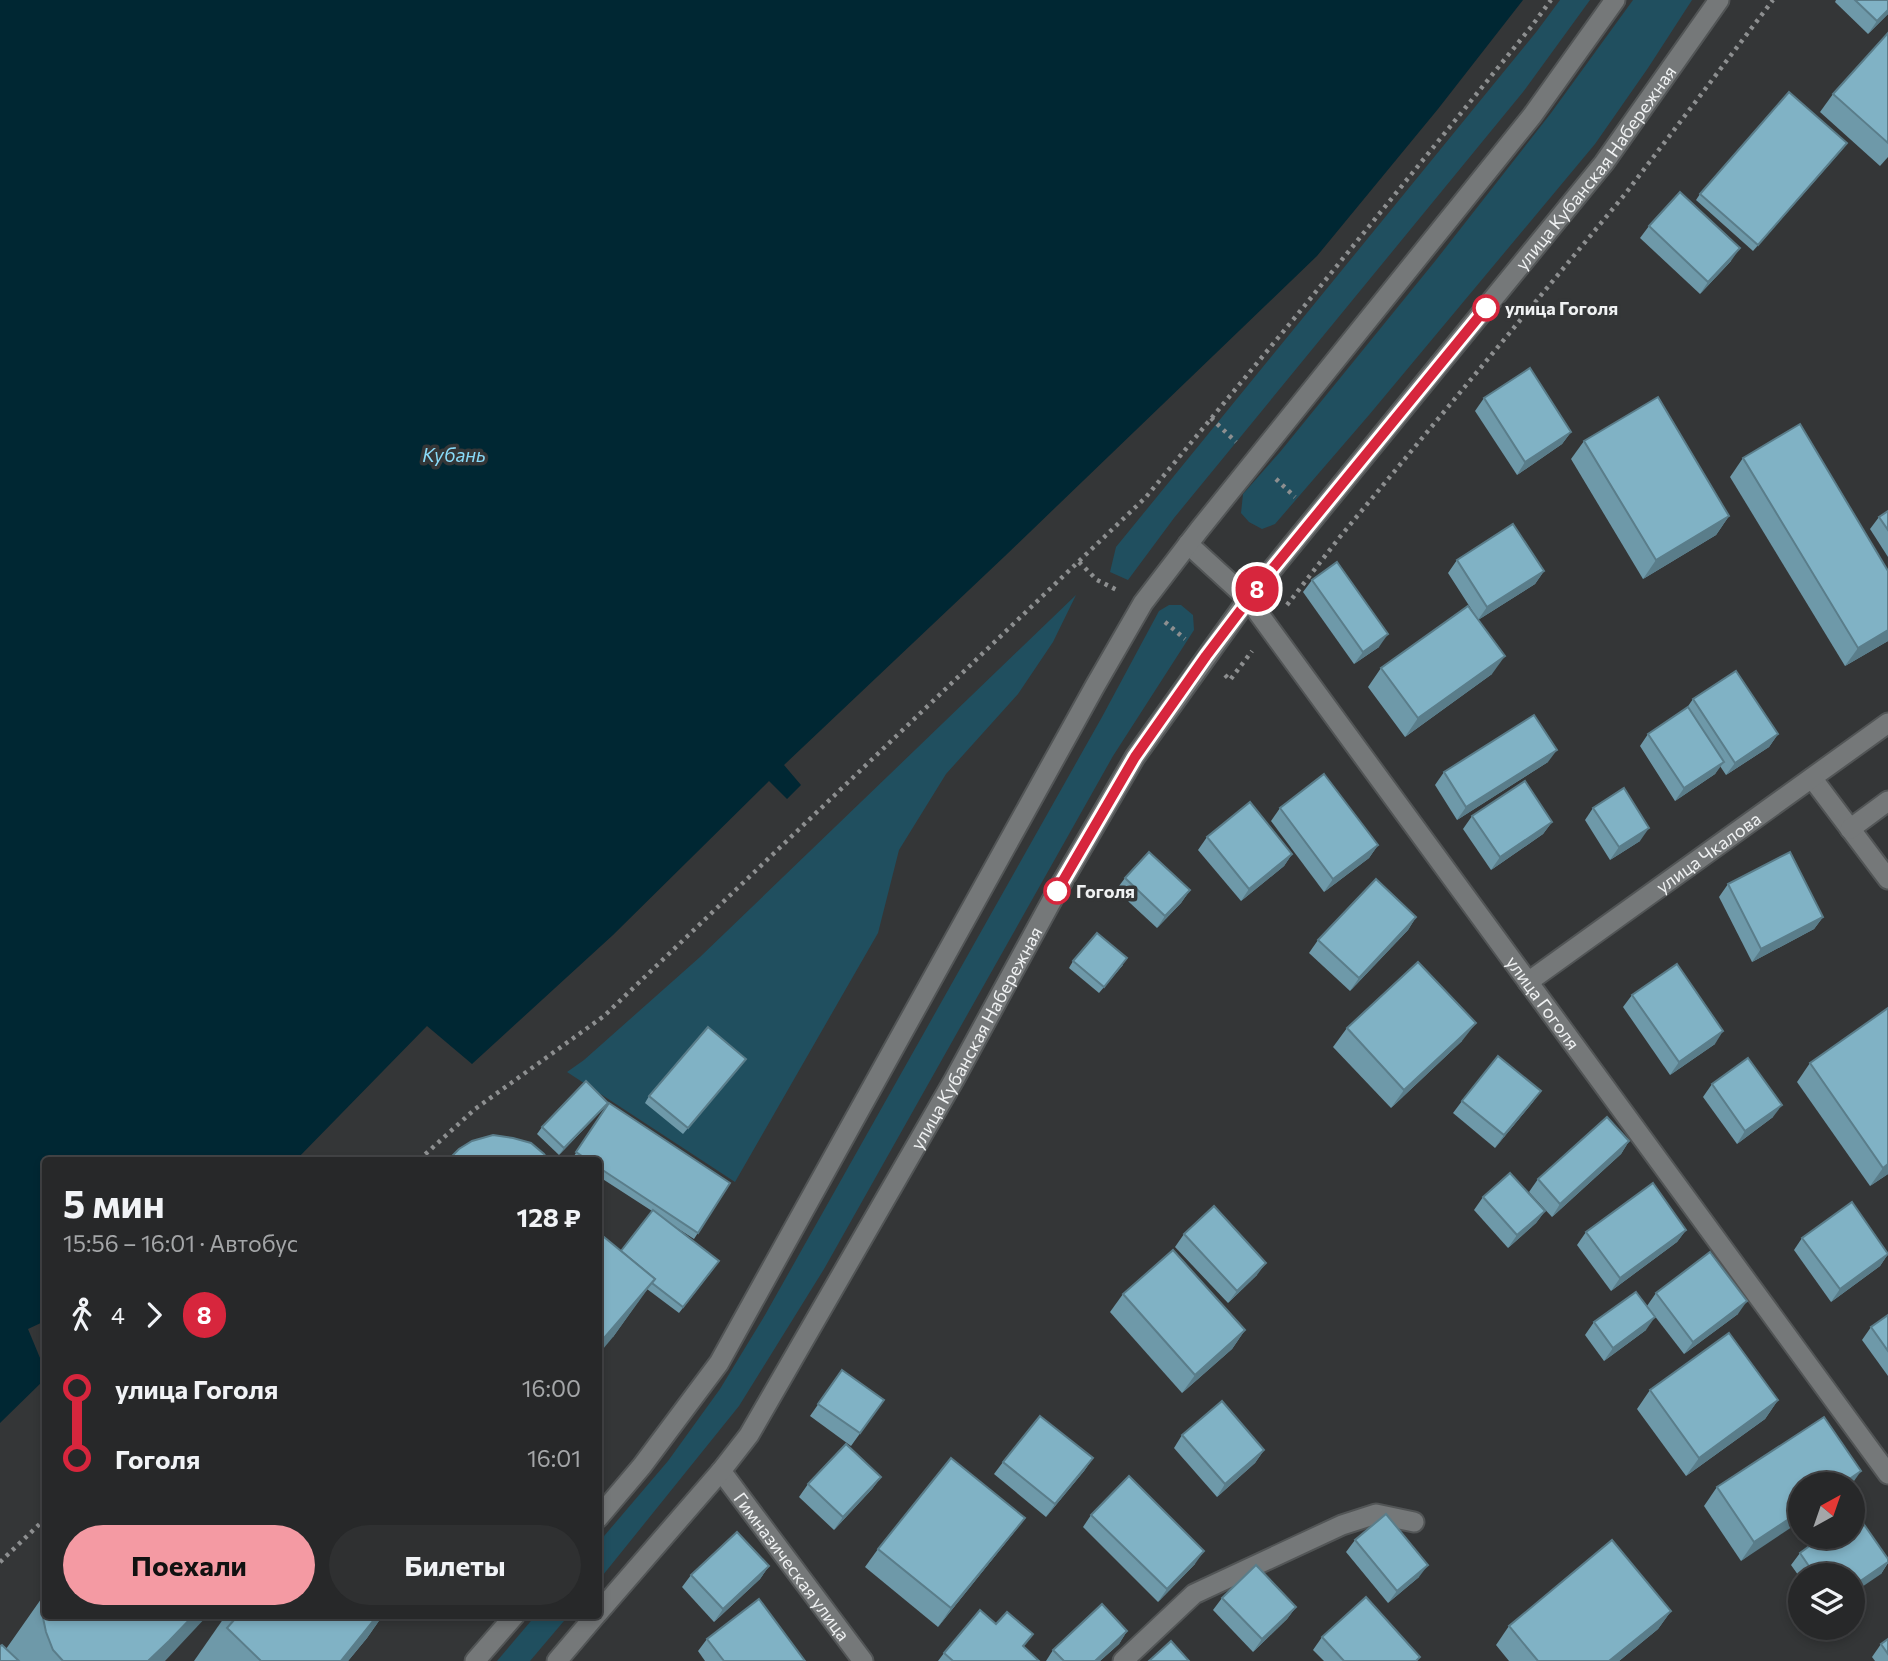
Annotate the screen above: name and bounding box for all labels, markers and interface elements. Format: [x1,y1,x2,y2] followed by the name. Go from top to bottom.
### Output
[1510,61,1680,274] street label: улица Кубанская Набережная
[1473,295,1499,321] marker: улица Гоголя
[1505,297,1618,319] place label: улица Гоголя
[422,443,486,466] water label: Кубань
[1234,566,1280,612] line badge: 8
[1250,574,1264,603] text: 8
[1651,807,1765,897] street label: улица Чкалова
[1044,878,1070,904] marker: Гоголя
[1076,880,1135,902] place label: Гоголя
[905,923,1047,1153] street label: улица Кубанская Набережная
[1502,951,1585,1054] street label: улица Гоголя
[63,1179,165,1226] text: 5 мин
[516,1201,581,1232] text: 128 ₽
[63,1229,298,1257] text: 15:56 – 16:01 · Автобус
[63,1296,101,1334] icon: walk
[135,1296,173,1334] icon: forward
[197,1300,212,1329] text: 8
[111,1301,125,1329] text: 4
[115,1373,278,1404] text: улица Гоголя
[522,1374,581,1402] text: 16:00
[115,1443,200,1474] text: Гоголя
[527,1444,581,1472] text: 16:01
[1788,1472,1866,1549] north arrow
[1788,1472,1865,1640] map controls
[730,1488,855,1645] street label: Гимназическая улица
[63,1525,315,1605] button: Поехали
[329,1525,581,1605] button: Билеты
[1788,1563,1865,1640] button: layers

